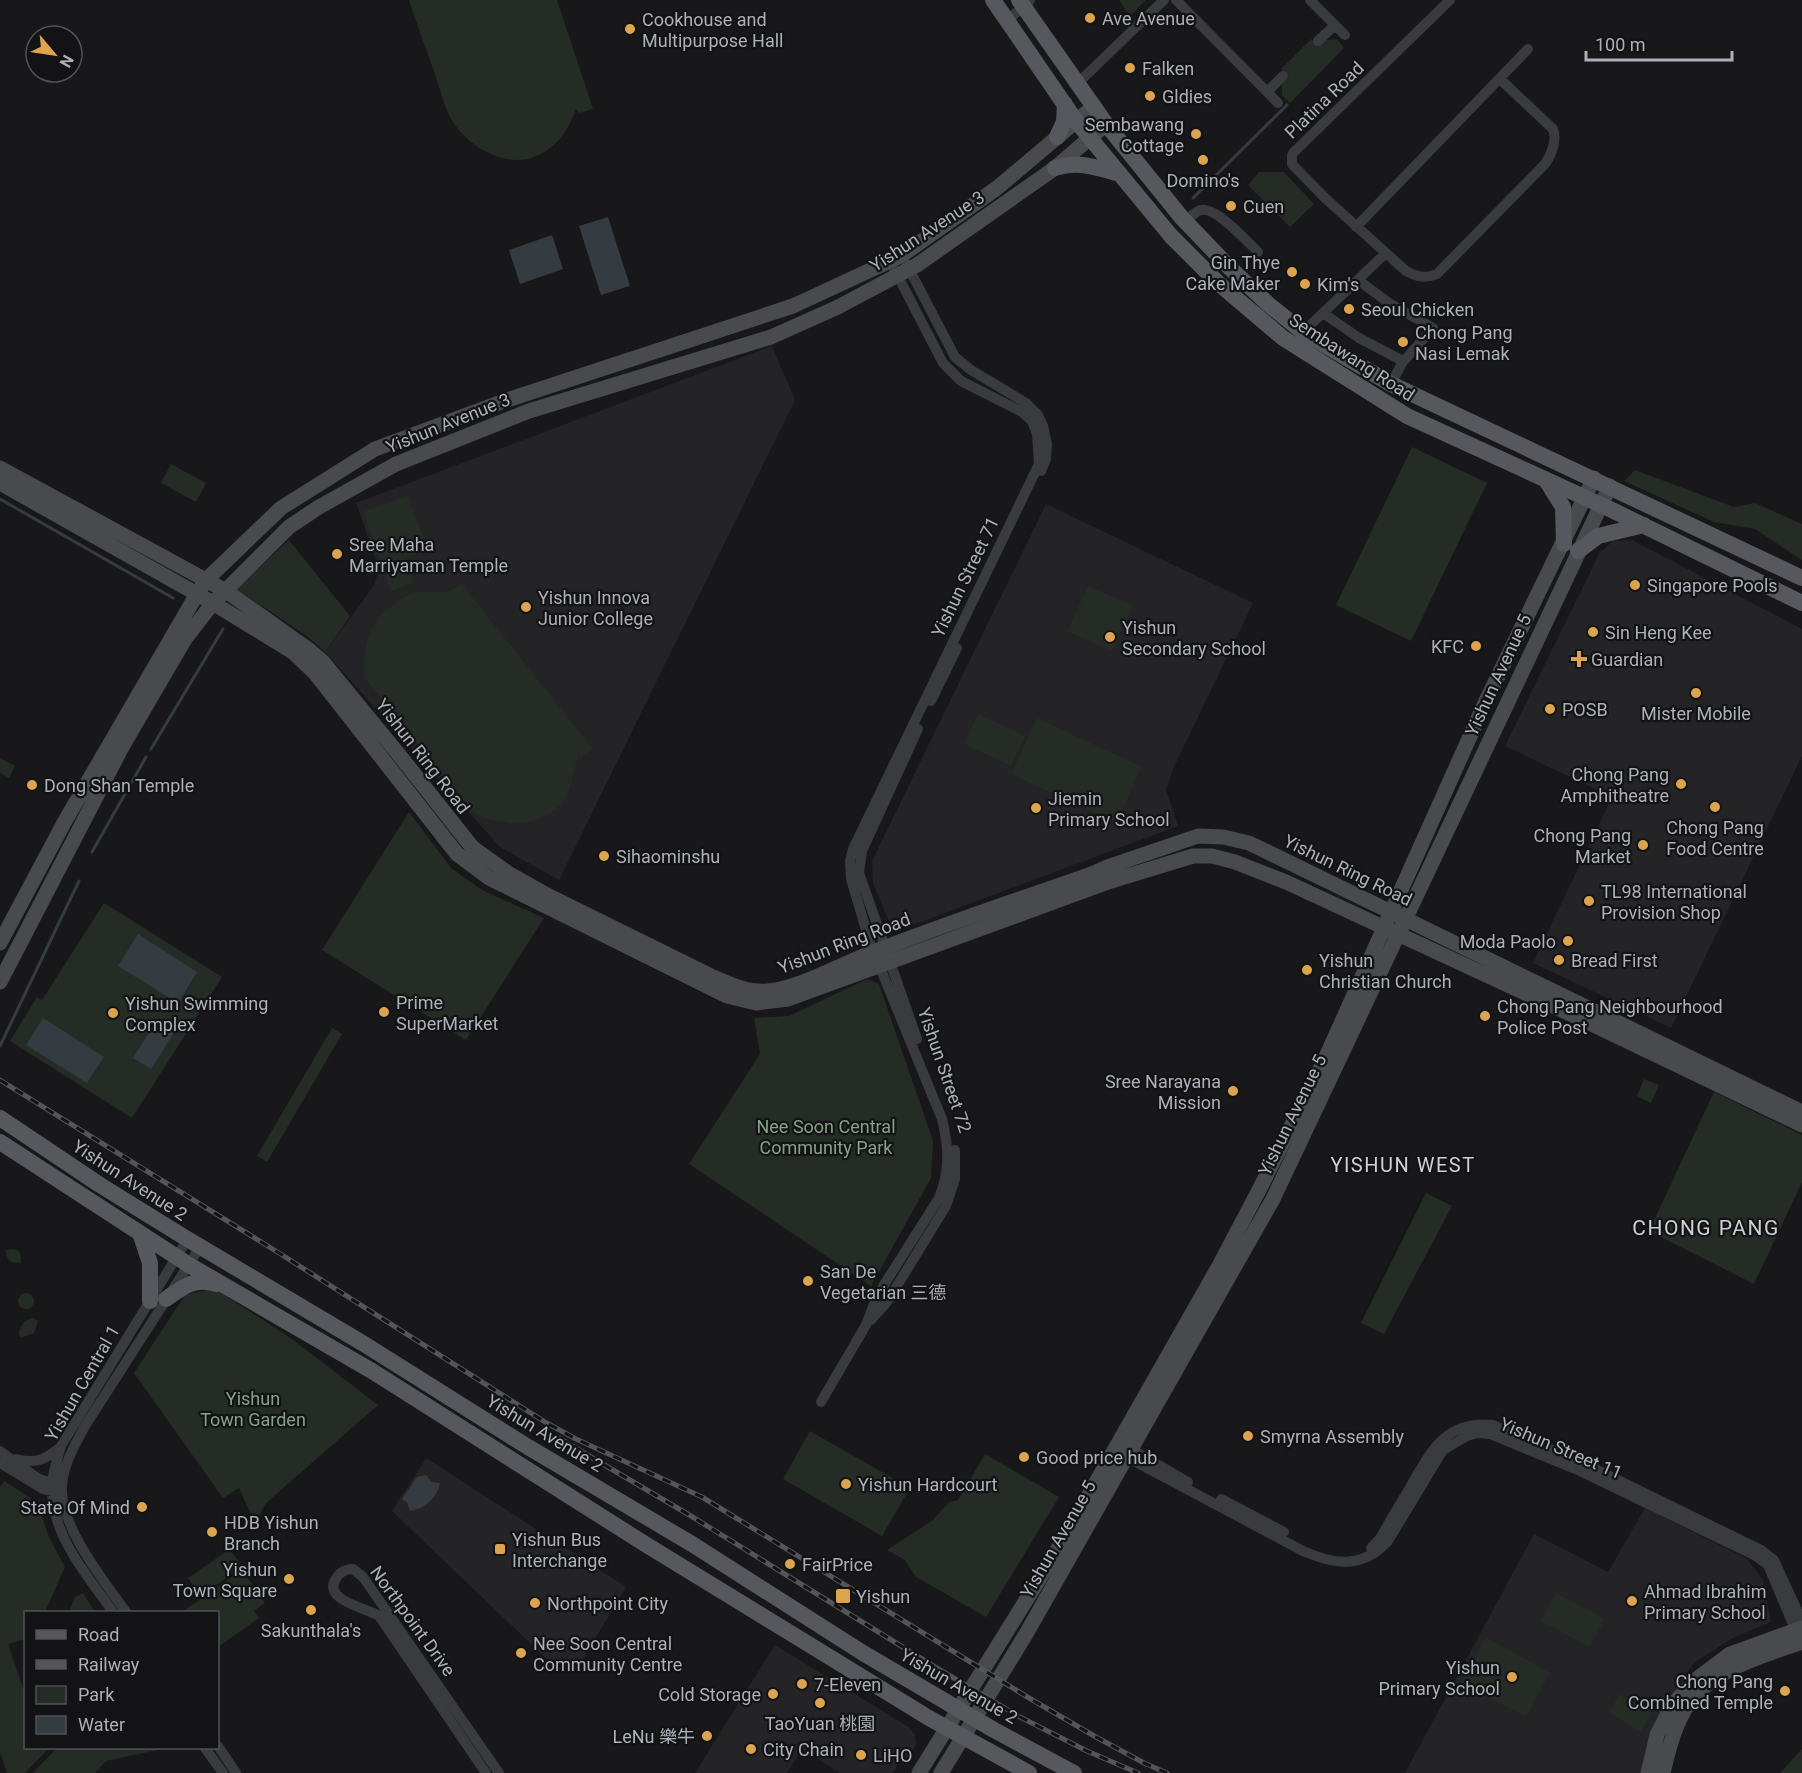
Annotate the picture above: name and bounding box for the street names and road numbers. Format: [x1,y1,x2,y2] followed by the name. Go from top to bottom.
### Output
[1280,57,1368,143] street label: Platina Road
[866,186,988,276] street label: Yishun Avenue 3
[1285,309,1419,405] street label: Sembawang Road
[383,389,513,457] street label: Yishun Avenue 3
[927,514,1003,640] street label: Yishun Street 71
[1461,611,1535,739] street label: Yishun Avenue 5
[372,694,474,818] street label: Yishun Ring Road
[1280,830,1416,910] street label: Yishun Ring Road
[775,908,913,978] street label: Yishun Ring Road
[914,1005,976,1135] street label: Yishun Street 72
[1254,1051,1330,1179] street label: Yishun Avenue 5
[69,1135,191,1225] street label: Yishun Avenue 2
[40,1321,124,1445] street label: Yishun Central 1
[483,1390,607,1476] street label: Yishun Avenue 2
[1497,1413,1625,1483] street label: Yishun Street 11
[1016,1477,1100,1601] street label: Yishun Avenue 5
[366,1562,460,1680] street label: Northpoint Drive
[897,1644,1021,1728] street label: Yishun Avenue 2

